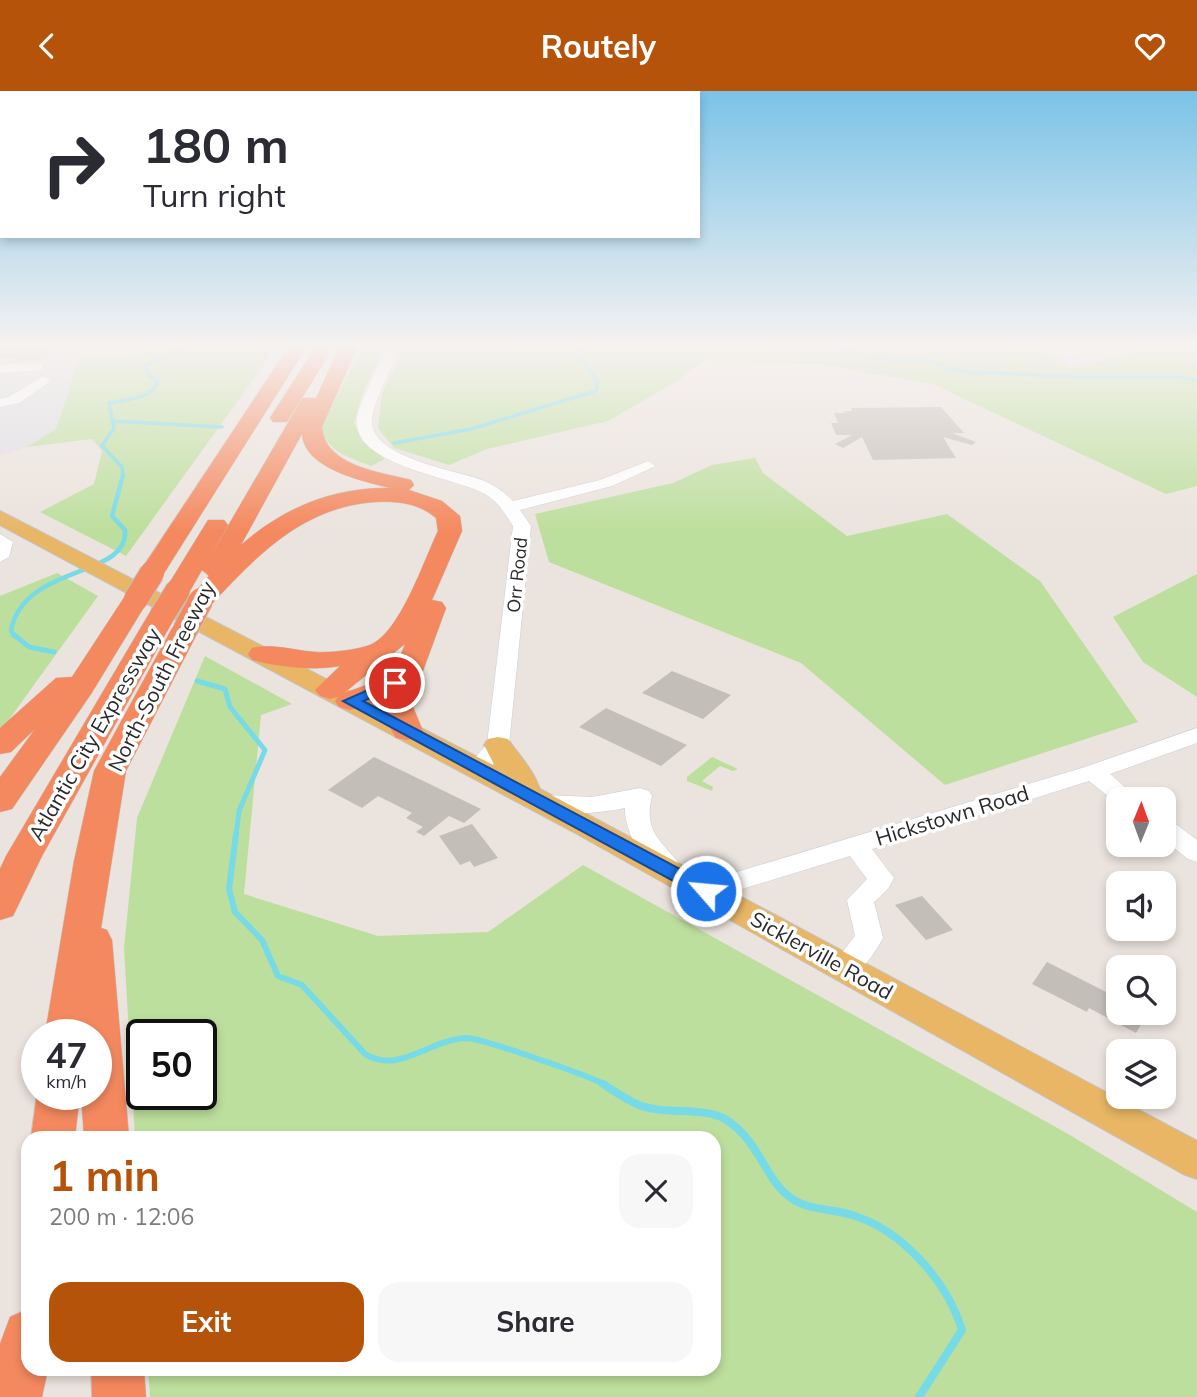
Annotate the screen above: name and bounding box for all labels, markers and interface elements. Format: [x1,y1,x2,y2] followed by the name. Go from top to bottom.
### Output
[541,26,656,66] text: Routely
[28,27,66,65] icon: back
[1131,27,1169,65] icon: heart
[143,114,289,175] text: 180 m
[28,119,119,210] icon: right
[143,175,286,215] text: Turn right
[502,536,532,614] street label: Orr Road
[102,577,220,775] street label: North-South Freeway
[22,623,166,845] street label: Atlantic City Expressway
[365,653,425,713] pin
[376,664,414,702] icon: arrive
[872,779,1032,851] street label: Hickstown Road
[1106,787,1176,857] north arrow
[1106,787,1176,1109] map controls
[669,854,743,928] position arrow
[1106,871,1176,941] button: sound
[746,905,898,1005] street label: Sicklerville Road
[1106,955,1176,1025] button: search
[126,1019,217,1110] speed limit sign: 50
[45,1033,88,1077] text: 47
[1106,1039,1176,1109] button: layers
[46,1070,87,1093] text: km/h
[49,1149,160,1202] text: 1 min
[619,1154,693,1228] button: close
[49,1202,194,1231] text: 200 m · 12:06
[49,1282,364,1362] button: Exit
[378,1282,693,1362] button: Share

